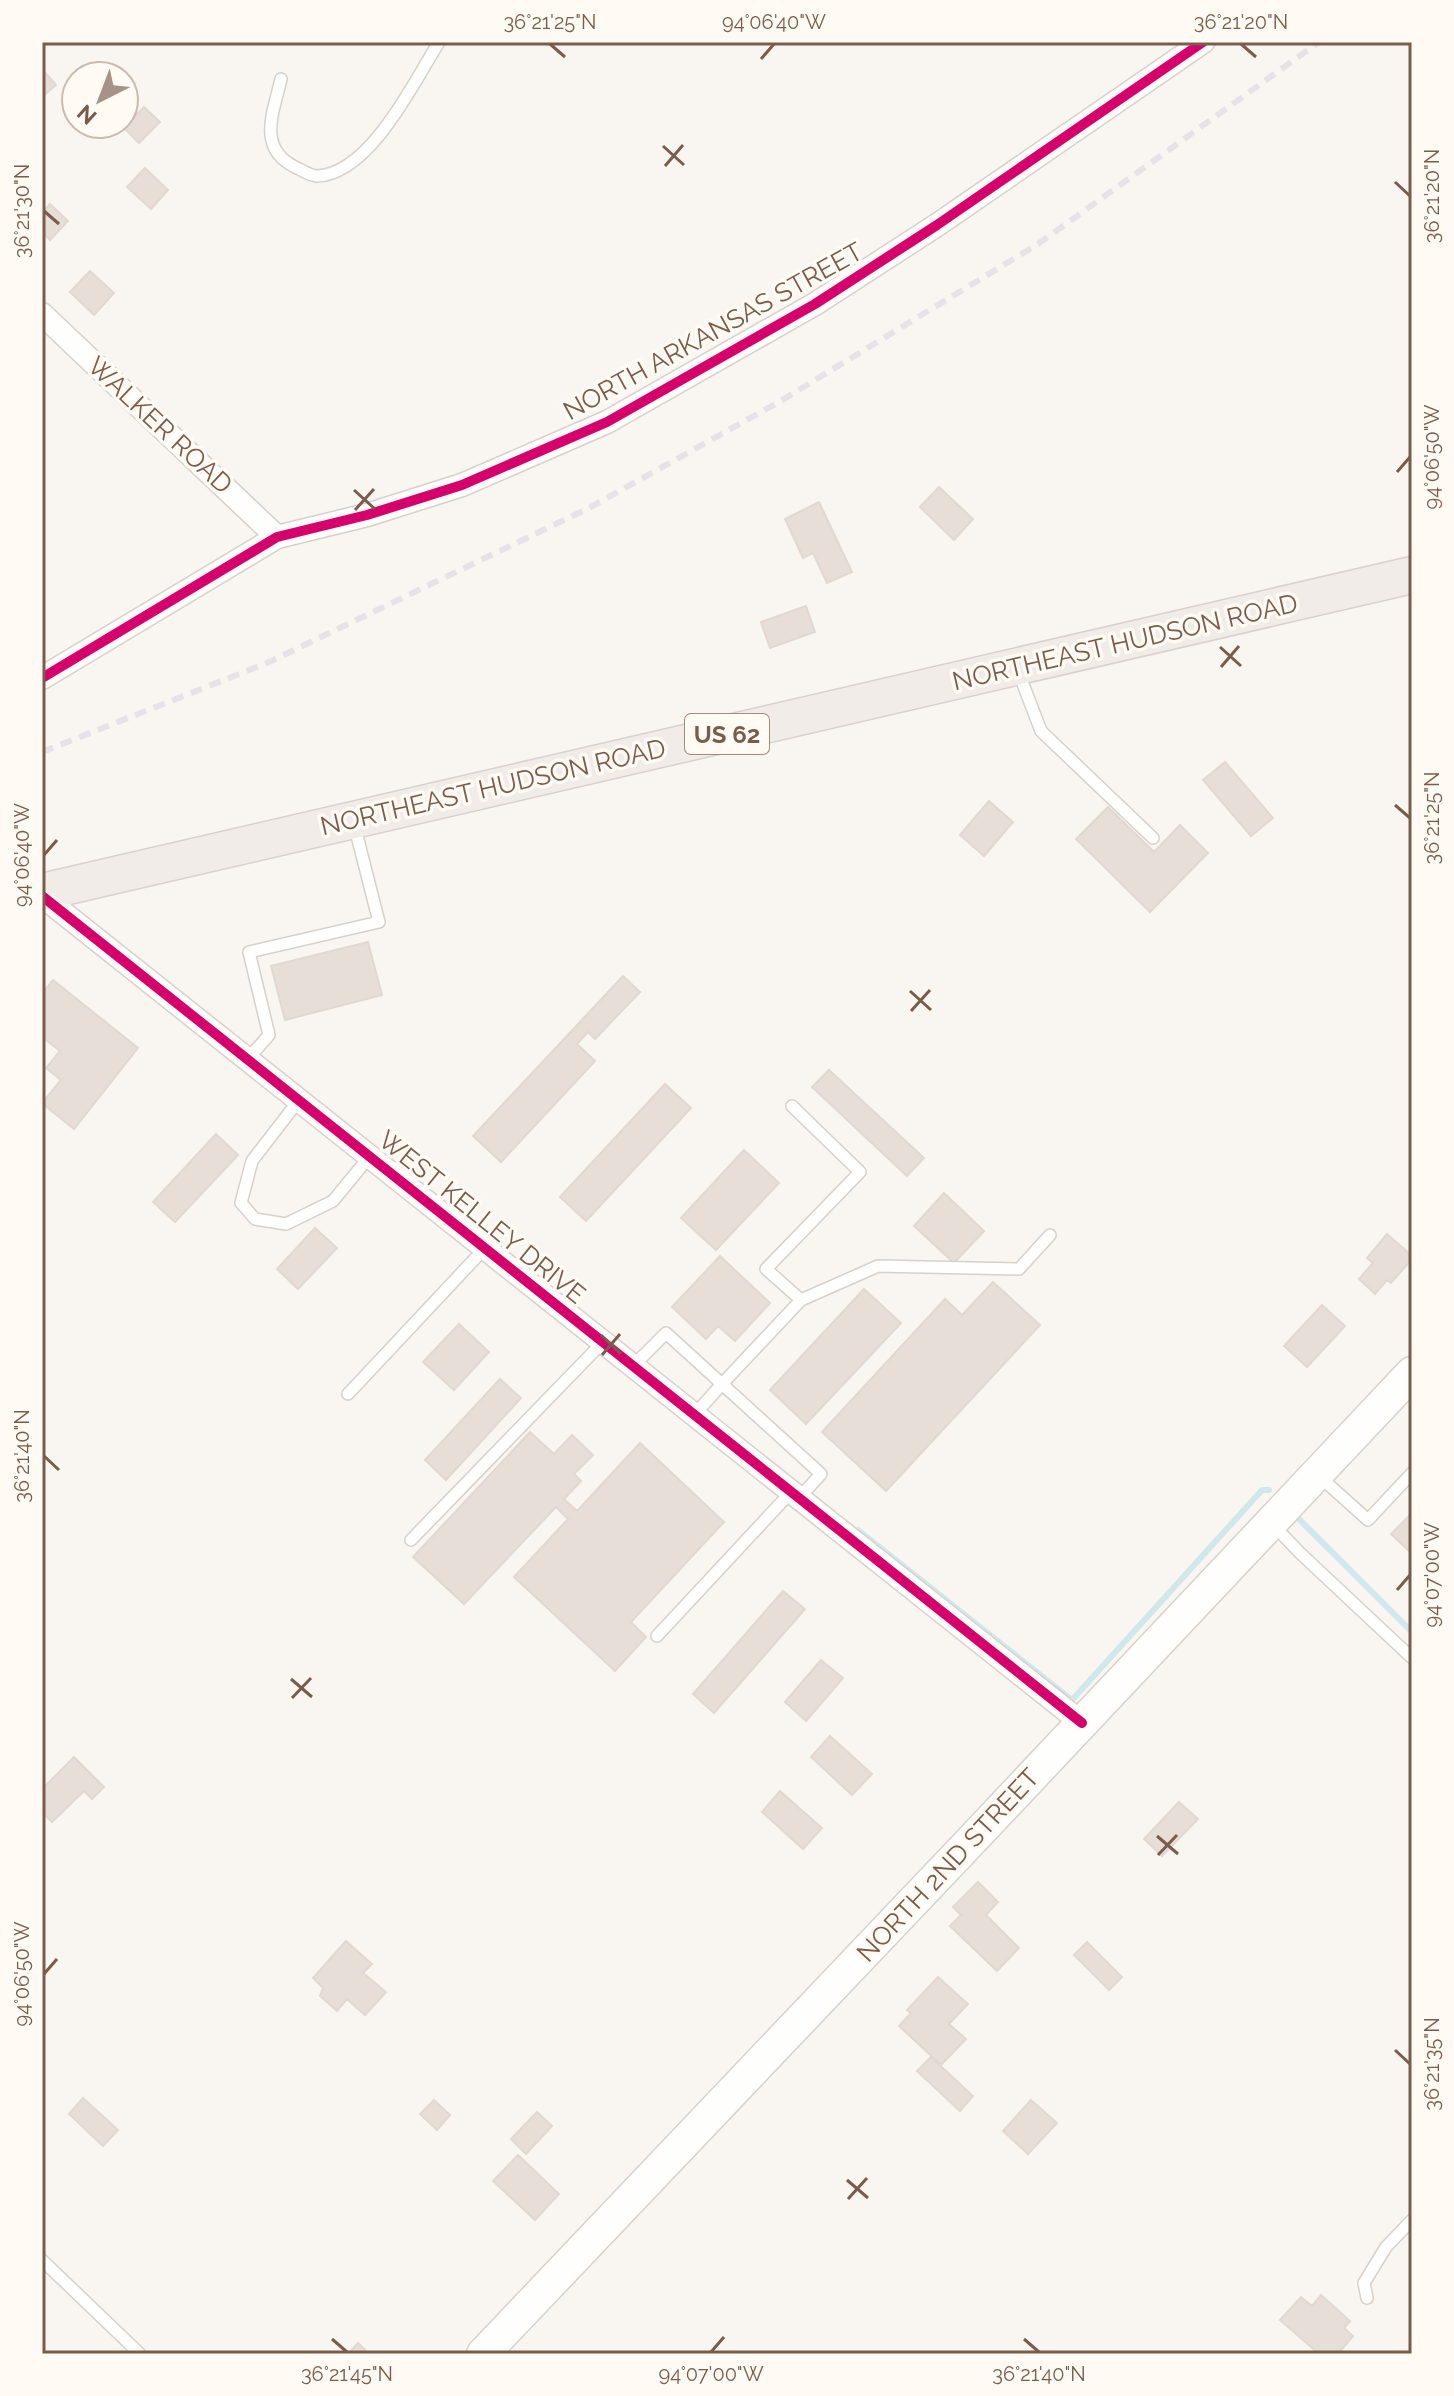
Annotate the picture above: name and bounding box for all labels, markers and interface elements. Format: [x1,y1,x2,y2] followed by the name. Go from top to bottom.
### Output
[503,10,597,34] text: 36°21'25"N
[722,10,826,34] text: 94°06'40"W
[1194,10,1288,34] text: 36°21'20"N
[60,60,140,140] north arrow
[72,100,102,130] text: N
[1420,149,1444,243] text: 36°21'20"N
[10,164,34,258] text: 36°21'30"N
[558,236,868,426] street label: NORTH ARKANSAS STREET
[82,350,238,500] street label: WALKER ROAD
[1420,404,1444,510] text: 94°06'50"W
[949,588,1301,696] street label: NORTHEAST HUDSON ROAD
[685,714,769,754] road number: US 62
[317,733,669,841] street label: NORTHEAST HUDSON ROAD
[1420,771,1444,865] text: 36°21'25"N
[10,803,34,907] text: 94°06'40"W
[373,1124,591,1310] street label: WEST KELLEY DRIVE
[10,1409,34,1503] text: 36°21'40"N
[1420,1522,1444,1628] text: 94°07'00"W
[851,1762,1045,1968] street label: NORTH 2ND STREET
[10,1921,34,2027] text: 94°06'50"W
[1420,2017,1444,2111] text: 36°21'35"N
[301,2362,393,2386] text: 36°21'45"N
[658,2362,764,2386] text: 94°07'00"W
[992,2362,1086,2386] text: 36°21'40"N

